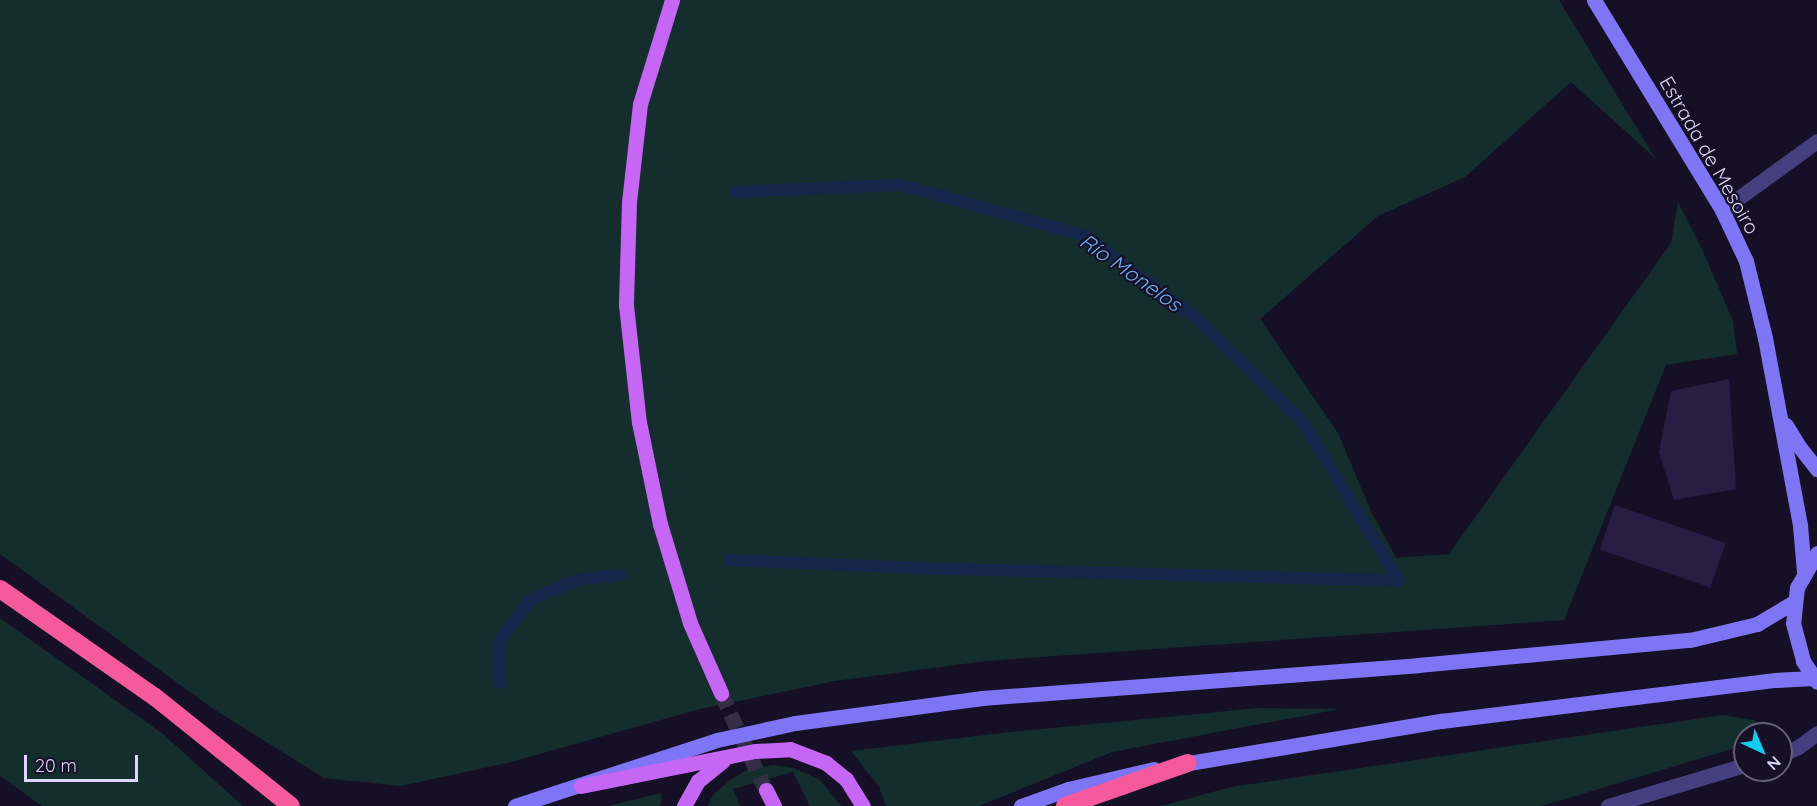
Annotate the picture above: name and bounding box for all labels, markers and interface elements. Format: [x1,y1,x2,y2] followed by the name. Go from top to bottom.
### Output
[1655,72,1765,238] street label: Estrada de Mesoiro
[1075,228,1187,316] water label: Río Monelos
[1733,722,1793,782] north arrow
[27,743,141,781] scale bar
[1763,752,1785,775] text: N
[35,754,77,777] text: 20 m

